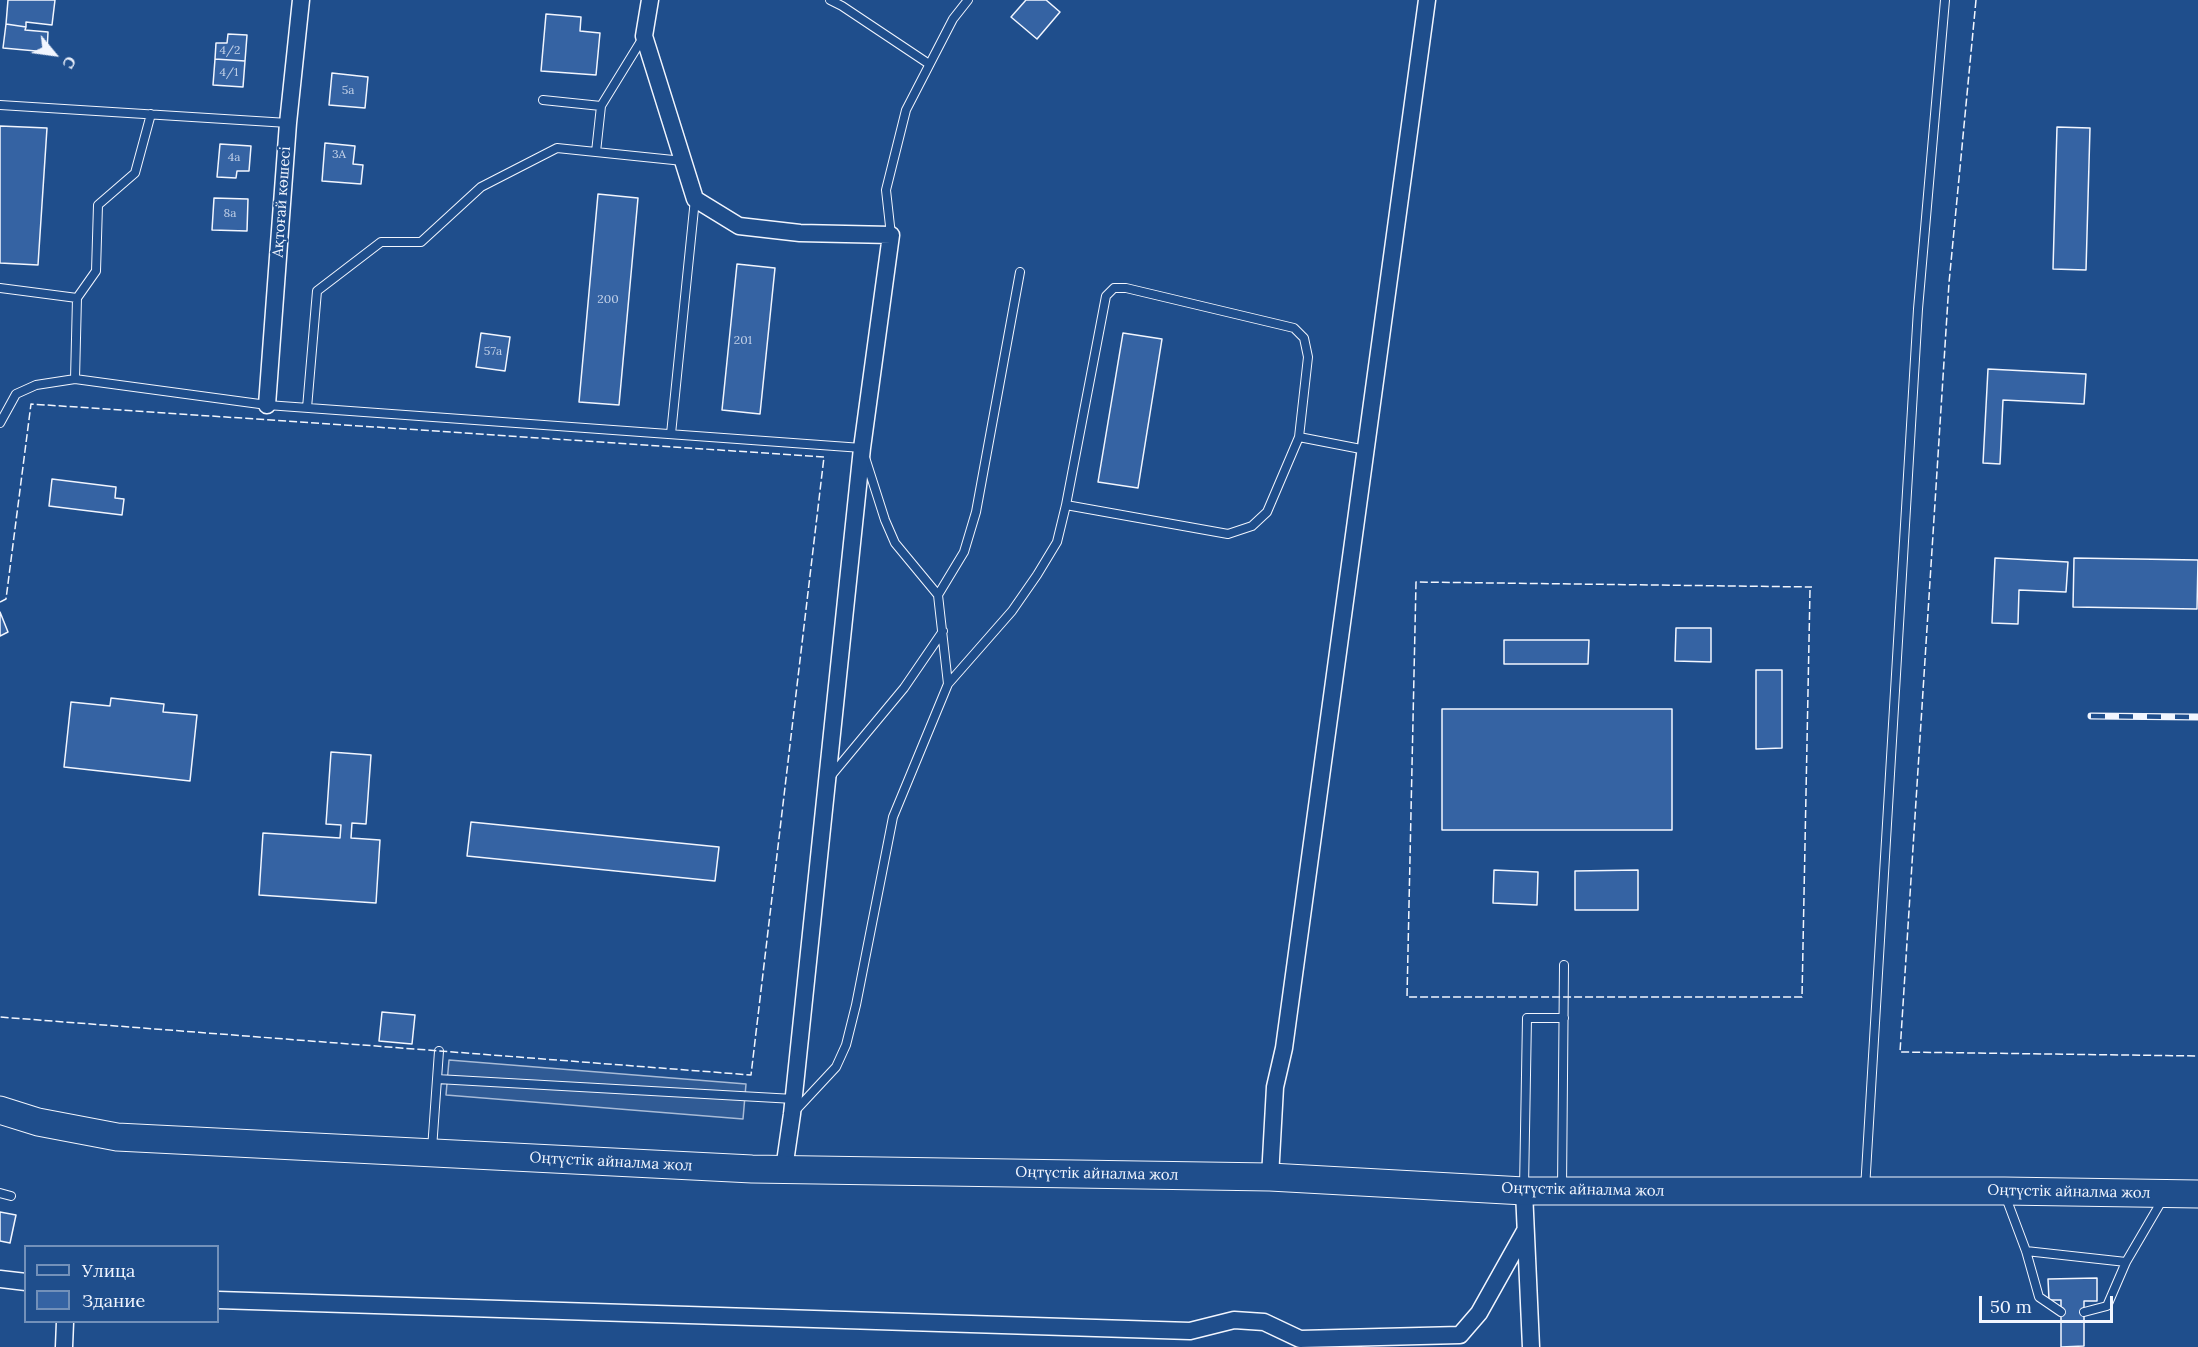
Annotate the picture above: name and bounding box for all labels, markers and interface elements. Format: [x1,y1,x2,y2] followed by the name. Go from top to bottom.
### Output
[24,24,84,84] north arrow
[220,44,240,58] house number: 4/2
[58,53,81,72] text: С
[220,66,238,80] house number: 4/1
[342,84,354,98] house number: 5а
[269,146,295,258] street label: Ақтоғай көшесі
[332,148,346,162] house number: 3А
[228,151,240,165] house number: 4а
[224,207,236,221] house number: 8а
[597,293,619,307] house number: 200
[734,334,752,348] house number: 201
[484,345,502,359] house number: 57а
[529,1149,693,1175] street label: Оңтүстік айналма жол
[1015,1164,1179,1184] street label: Оңтүстік айналма жол
[1501,1180,1665,1200] street label: Оңтүстік айналма жол
[1987,1182,2151,1202] street label: Оңтүстік айналма жол
[24,1245,219,1323] legend
[82,1259,135,1282] text: Улица
[1982,1284,2116,1322] scale bar
[82,1289,145,1312] text: Здание
[1990,1295,2032,1318] text: 50 m

